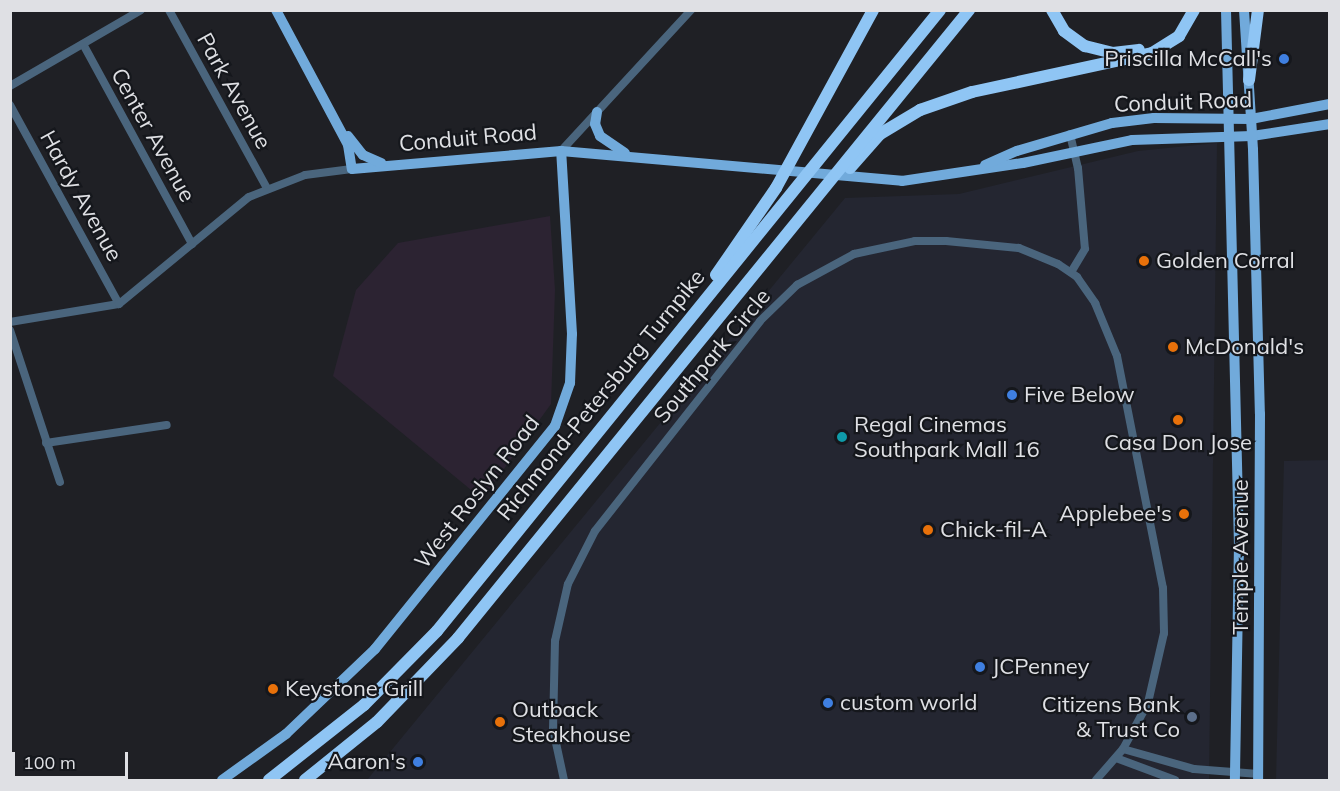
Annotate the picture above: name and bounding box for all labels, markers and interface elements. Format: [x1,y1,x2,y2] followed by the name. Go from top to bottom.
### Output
[191,28,277,154] street label: Park Avenue
[1104,46,1272,72] place label: Priscilla McCall's
[1277,52,1291,66] marker: Priscilla McCall's
[105,63,201,207] street label: Center Avenue
[1113,86,1253,118] street label: Conduit Road
[398,119,538,157] street label: Conduit Road
[34,126,128,266] street label: Hardy Avenue
[1156,248,1295,274] place label: Golden Corral
[1137,254,1151,268] marker: Golden Corral
[492,264,710,526] street label: Richmond-Petersburg Turnpike
[648,283,776,429] street label: Southpark Circle
[1185,334,1304,360] place label: McDonald's
[1166,340,1180,354] marker: McDonald's
[1024,382,1135,408] place label: Five Below
[1005,388,1019,402] marker: Five Below
[409,410,545,574] street label: West Roslyn Road
[854,411,1040,463] place label: Regal Cinemas Southpark Mall 16
[1171,413,1185,427] marker: Casa Don Jose
[835,430,849,444] marker: Regal Cinemas Southpark Mall 16
[1104,430,1252,456] place label: Casa Don Jose
[1228,479,1254,635] street label: Temple Avenue
[1059,501,1172,527] place label: Applebee's
[1177,507,1191,521] marker: Applebee's
[940,517,1047,543] place label: Chick-fil-A
[921,523,935,537] marker: Chick-fil-A
[992,654,1089,680] place label: JCPenney
[973,660,987,674] marker: JCPenney
[285,676,423,702] place label: Keystone Grill
[266,682,280,696] marker: Keystone Grill
[840,690,978,716] place label: custom world
[1042,691,1180,742] place label: Citizens Bank & Trust Co
[512,696,631,748] place label: Outback Steakhouse
[821,696,835,710] marker: custom world
[1185,710,1199,724] marker: Citizens Bank & Trust Co
[493,715,507,729] marker: Outback Steakhouse
[15,740,130,778] scale bar
[328,749,406,775] place label: Aaron's
[23,751,76,774] text: 100 m
[411,755,425,769] marker: Aaron's

